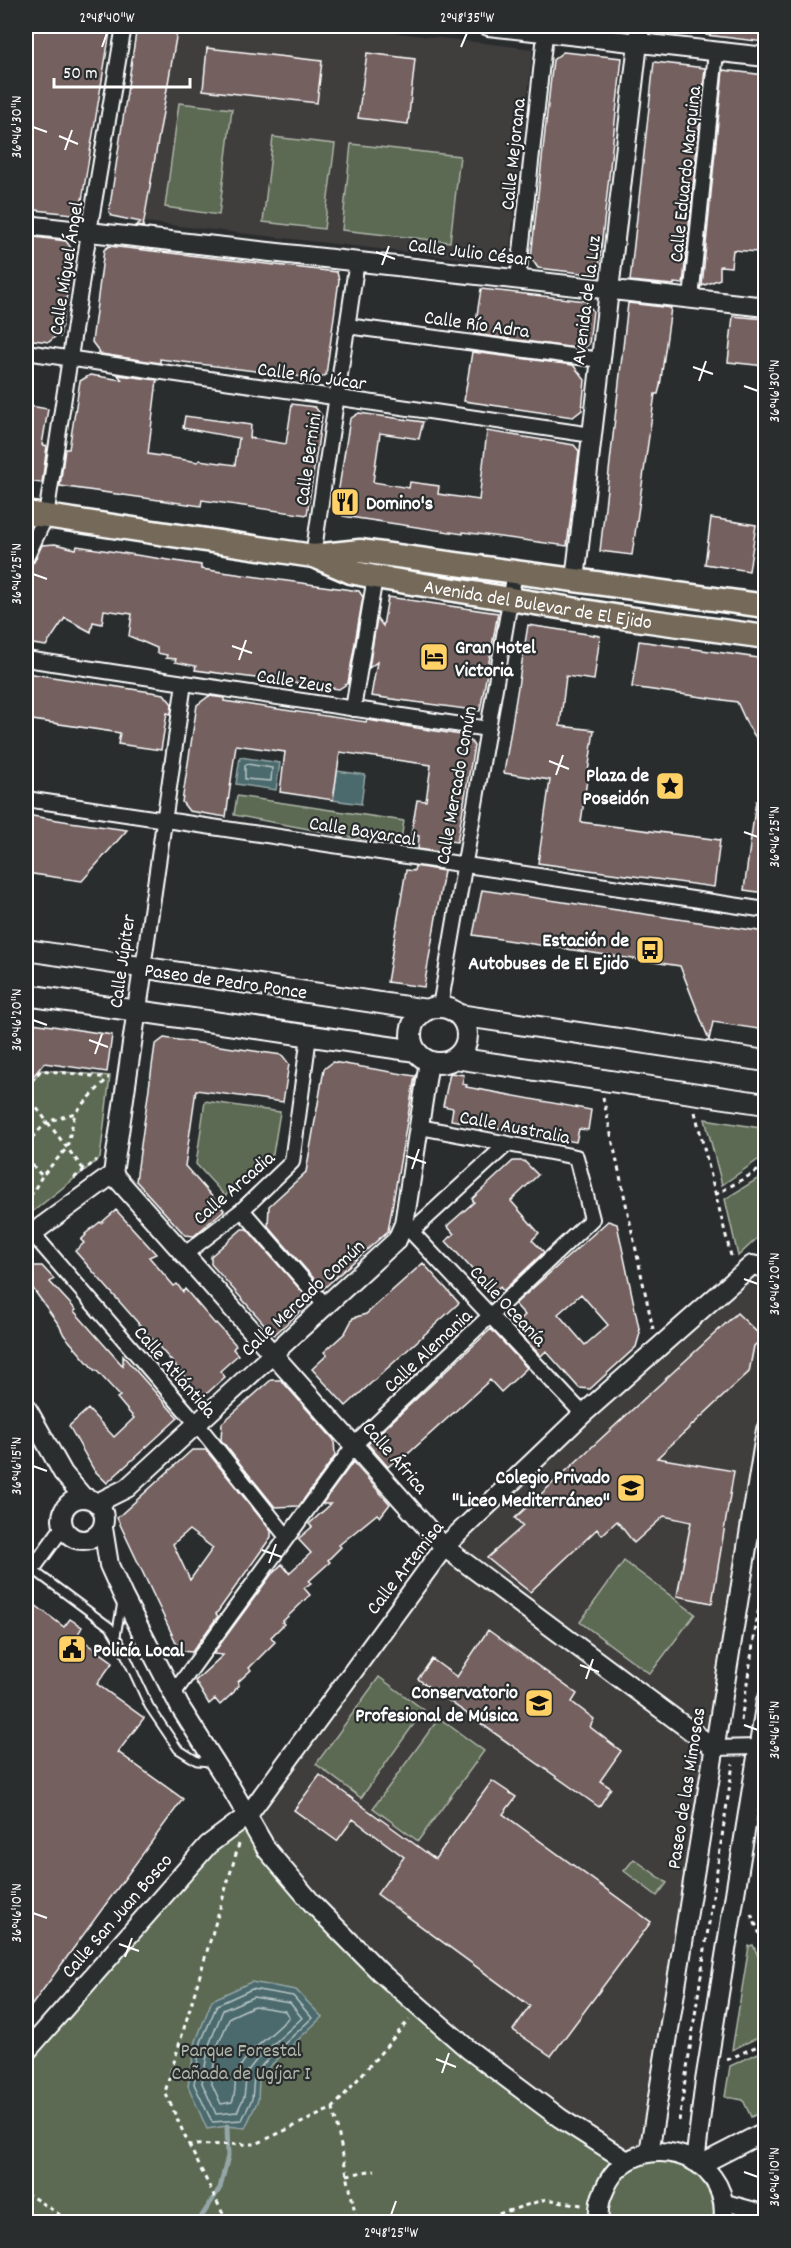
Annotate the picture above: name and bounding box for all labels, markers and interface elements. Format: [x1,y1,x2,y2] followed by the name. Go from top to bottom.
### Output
[80,8,135,30] text: 2°48'40"W
[440,8,494,30] text: 2°48'35"W
[54,51,190,89] scale bar
[63,62,98,87] text: 50 m
[664,84,710,264] street label: Calle Eduardo Marquina
[7,96,29,158] text: 36°46'30"N
[495,96,535,212] street label: Calle Mejorana
[44,199,92,337] street label: Calle Miguel Ángel
[407,233,533,275] street label: Calle Julio César
[566,234,610,367] street label: Avenida de la Luz
[422,305,532,347] street label: Calle Río Adra
[255,356,368,400] street label: Calle Río Júcar
[765,360,787,422] text: 36°46'30"N
[290,411,330,508] street label: Calle Bernini
[329,486,361,518] restaurant icon: Domino's
[366,491,433,519] place label: Domino's
[7,543,29,605] text: 36°46'25"N
[421,574,654,638] street label: Avenida del Bulevar de El Ejido
[455,635,536,686] place label: Gran Hotel Victoria
[418,641,450,673] hotel icon: Gran Hotel Victoria
[254,663,335,703] street label: Calle Zeus
[430,704,486,867] street label: Calle Mercado Común
[583,763,649,814] place label: Plaza de Poseidón
[654,770,686,802] place icon: Plaza de Poseidón
[765,806,787,868] text: 36°46'25"N
[307,811,418,855] street label: Calle Bayarcal
[104,912,144,1010] street label: Calle Júpiter
[468,928,629,979] place label: Estación de Autobuses de El Ejido
[634,934,666,966] bus stop icon: Estación de Autobuses de El Ejido
[142,958,309,1008] street label: Paseo de Pedro Ponce
[7,989,29,1051] text: 36°46'20"N
[457,1105,573,1153] street label: Calle Australia
[188,1145,282,1233] street label: Calle Arcadia
[236,1234,372,1364] street label: Calle Mercado Común
[765,1253,787,1315] text: 36°46'20"N
[462,1260,552,1354] street label: Calle Oceanía
[379,1303,480,1401] street label: Calle Alemania
[126,1321,222,1426] street label: Calle Atlántida
[354,1417,434,1502] street label: Calle África
[7,1437,29,1495] text: 36°46'15"N
[452,1465,610,1516] place label: Colegio Privado "Liceo Mediterráneo"
[615,1472,647,1504] school or university icon: Colegio Privado "Liceo Mediterráneo"
[361,1516,452,1622] street label: Calle Artemisa
[56,1633,88,1665] public building icon: Policía Local
[93,1638,185,1666] place label: Policía Local
[355,1680,519,1731] place label: Conservatorio Profesional de Música
[523,1687,555,1719] school or university icon: Conservatorio Profesional de Música
[765,1701,787,1759] text: 36°46'15"N
[661,1706,715,1871] street label: Paseo de las Mimosas
[56,1848,180,1985] street label: Calle San Juan Bosco
[7,1883,29,1943] text: 36°46'10"N
[172,2038,310,2089] park label: Parque Forestal Cañada de Ugíjar I
[765,2147,787,2207] text: 36°46'10"N
[364,2223,418,2245] text: 2°48'25"W

